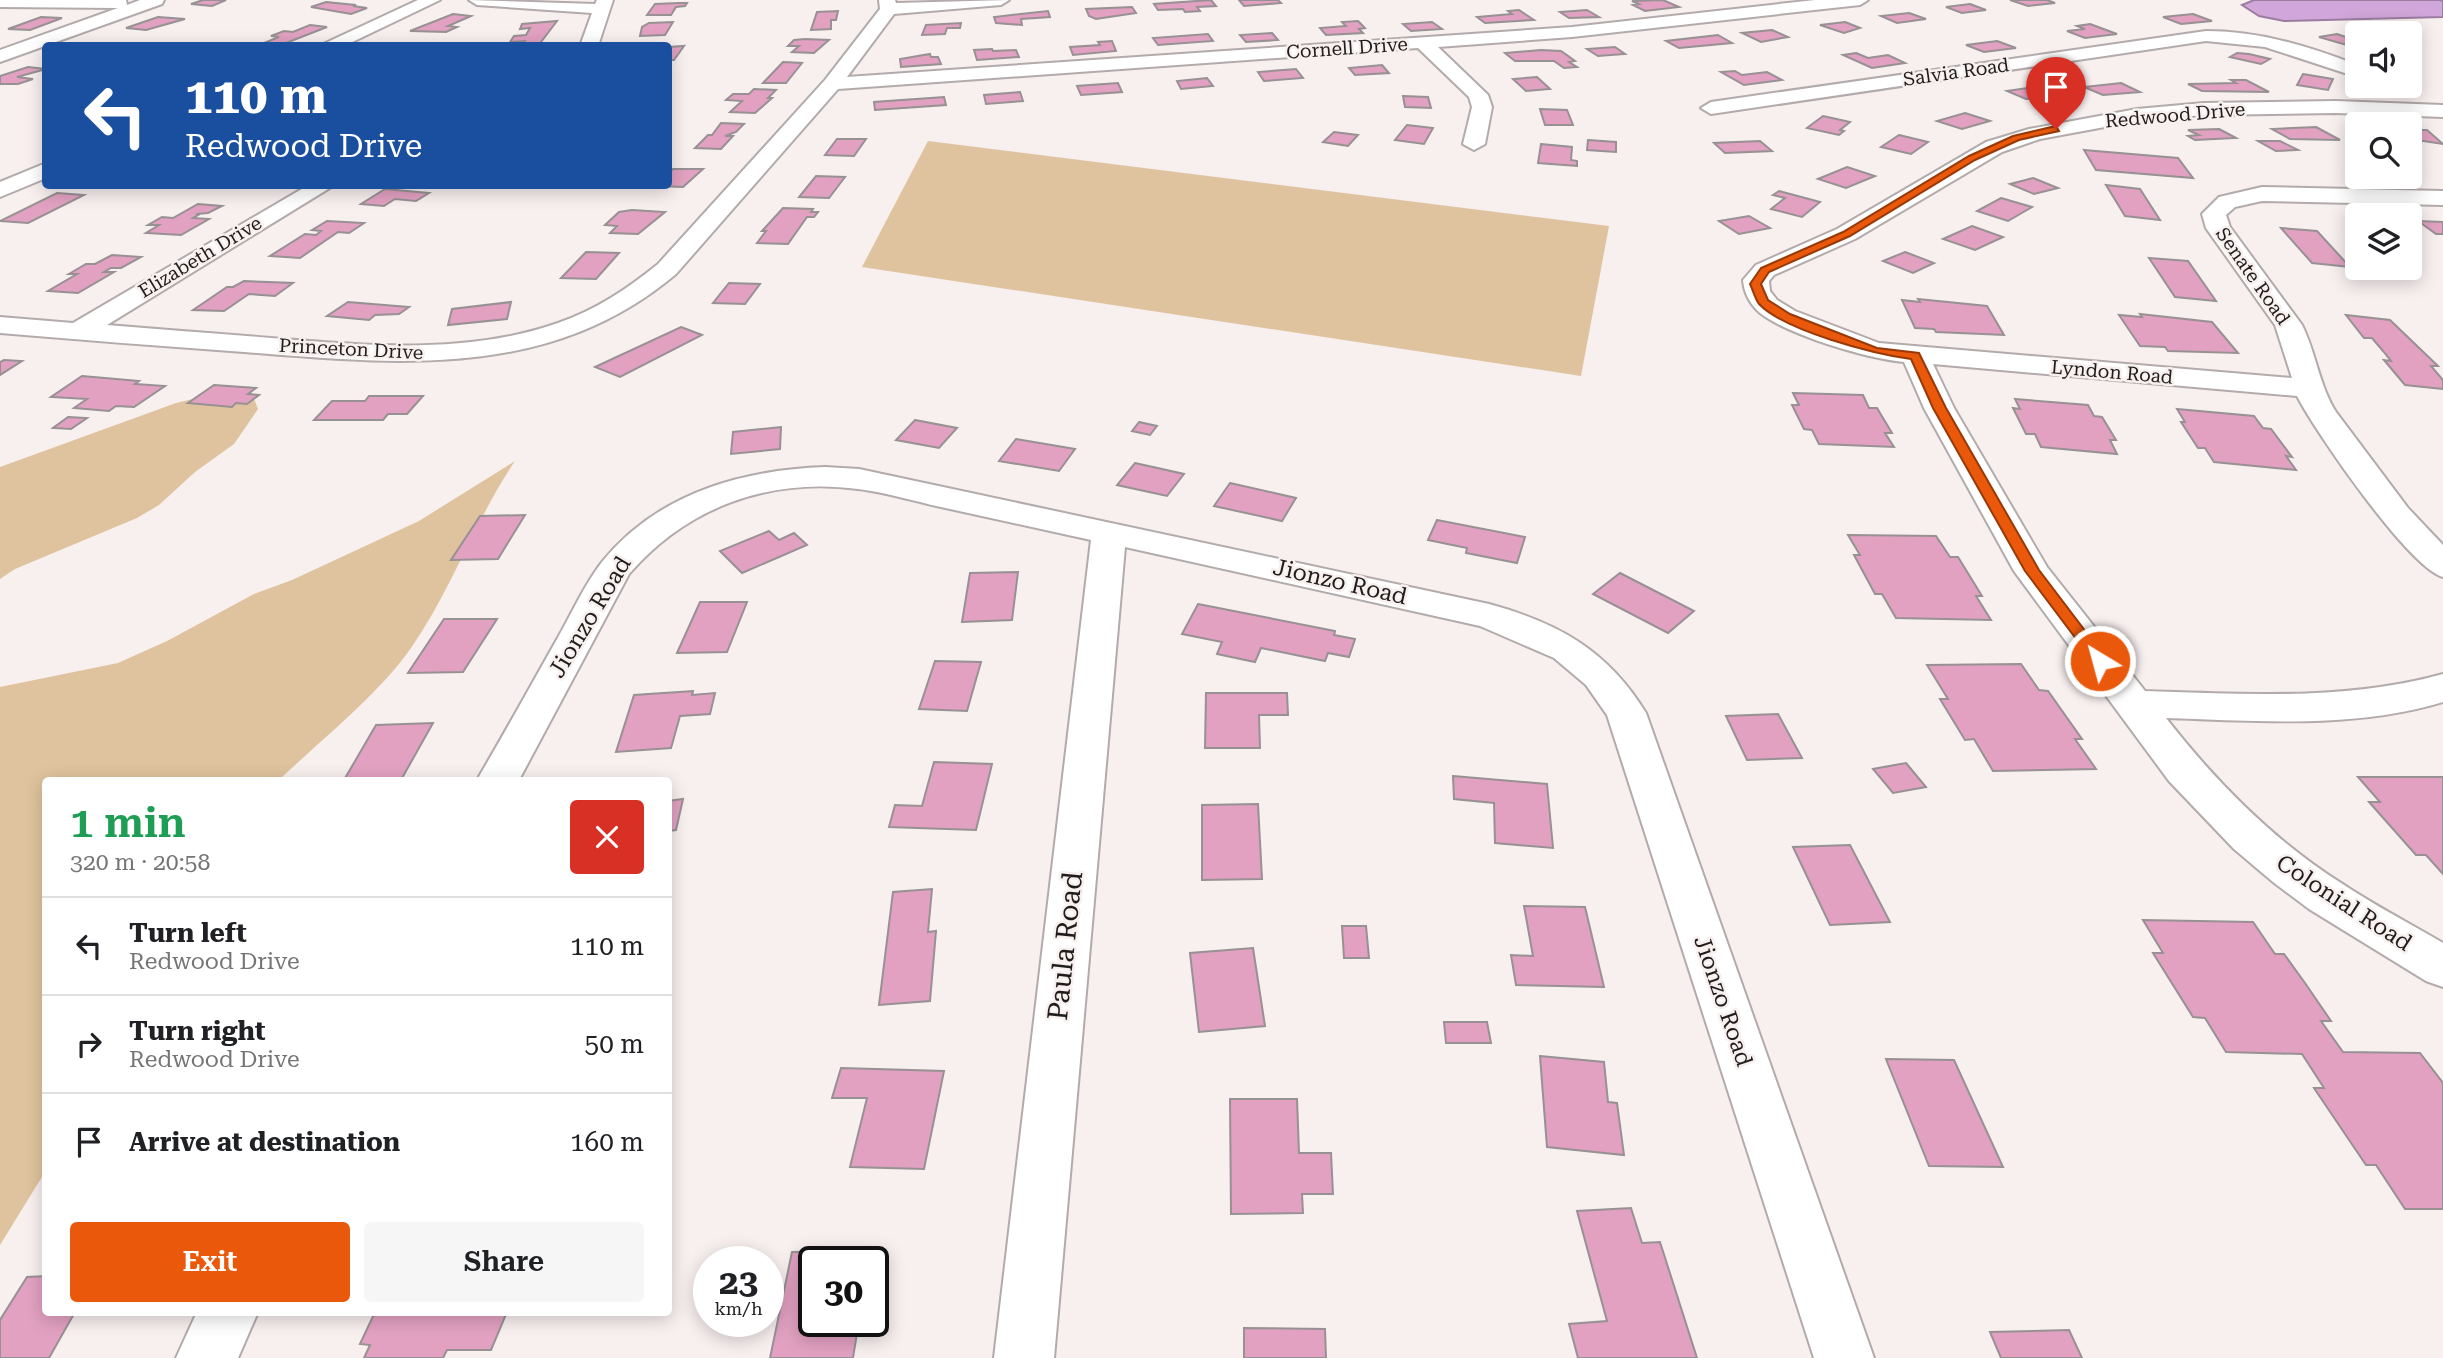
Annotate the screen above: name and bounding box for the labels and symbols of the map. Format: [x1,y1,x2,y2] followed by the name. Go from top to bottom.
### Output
[1285,32,1409,64] street label: Cornell Drive
[1901,53,2011,91] street label: Salvia Road
[2026,57,2086,129] pin
[2104,97,2246,133] street label: Redwood Drive
[134,211,266,303] street label: Elizabeth Drive
[2211,223,2295,329] street label: Senate Road
[278,334,424,364] street label: Princeton Drive
[2050,355,2174,389] street label: Lyndon Road
[543,551,637,682] street label: Jionzo Road
[1270,553,1410,611] street label: Jionzo Road
[2063,624,2137,698] position arrow
[2271,849,2417,957] street label: Colonial Road
[1041,870,1089,1022] street label: Paula Road
[1688,932,1758,1070] street label: Jionzo Road
[798,1246,889,1337] speed limit sign: 30

